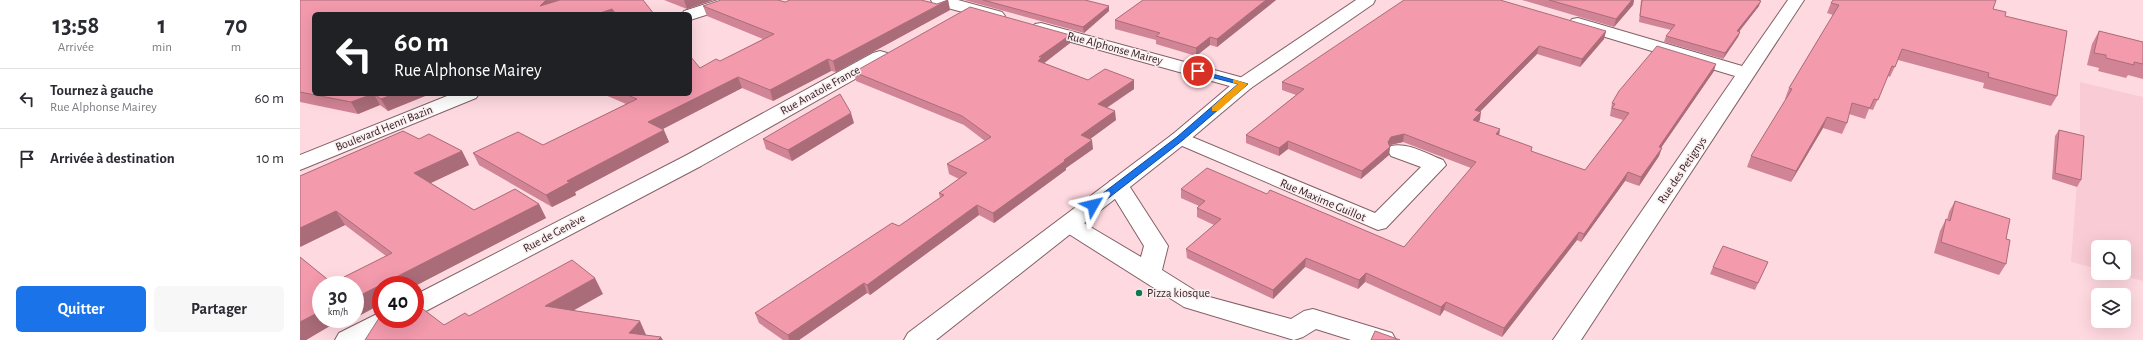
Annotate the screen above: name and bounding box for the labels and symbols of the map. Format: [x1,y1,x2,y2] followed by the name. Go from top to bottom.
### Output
[1066,29,1164,68] street label: Rue Alphonse Mairey
[1181,54,1215,88] pin
[778,63,862,117] street label: Rue Anatole France
[334,103,434,153] street label: Boulevard Henri Bazin
[1655,134,1709,206] street label: Rue des Petignys
[1278,177,1368,224] street label: Rue Maxime Guillot
[1072,184,1114,226] position arrow
[521,212,587,254] street label: Rue de Genève
[372,276,424,328] speed limit sign: 40
[1147,287,1210,299] place label: Pizza kiosque
[1134,288,1144,298] marker: Pizza kiosque

